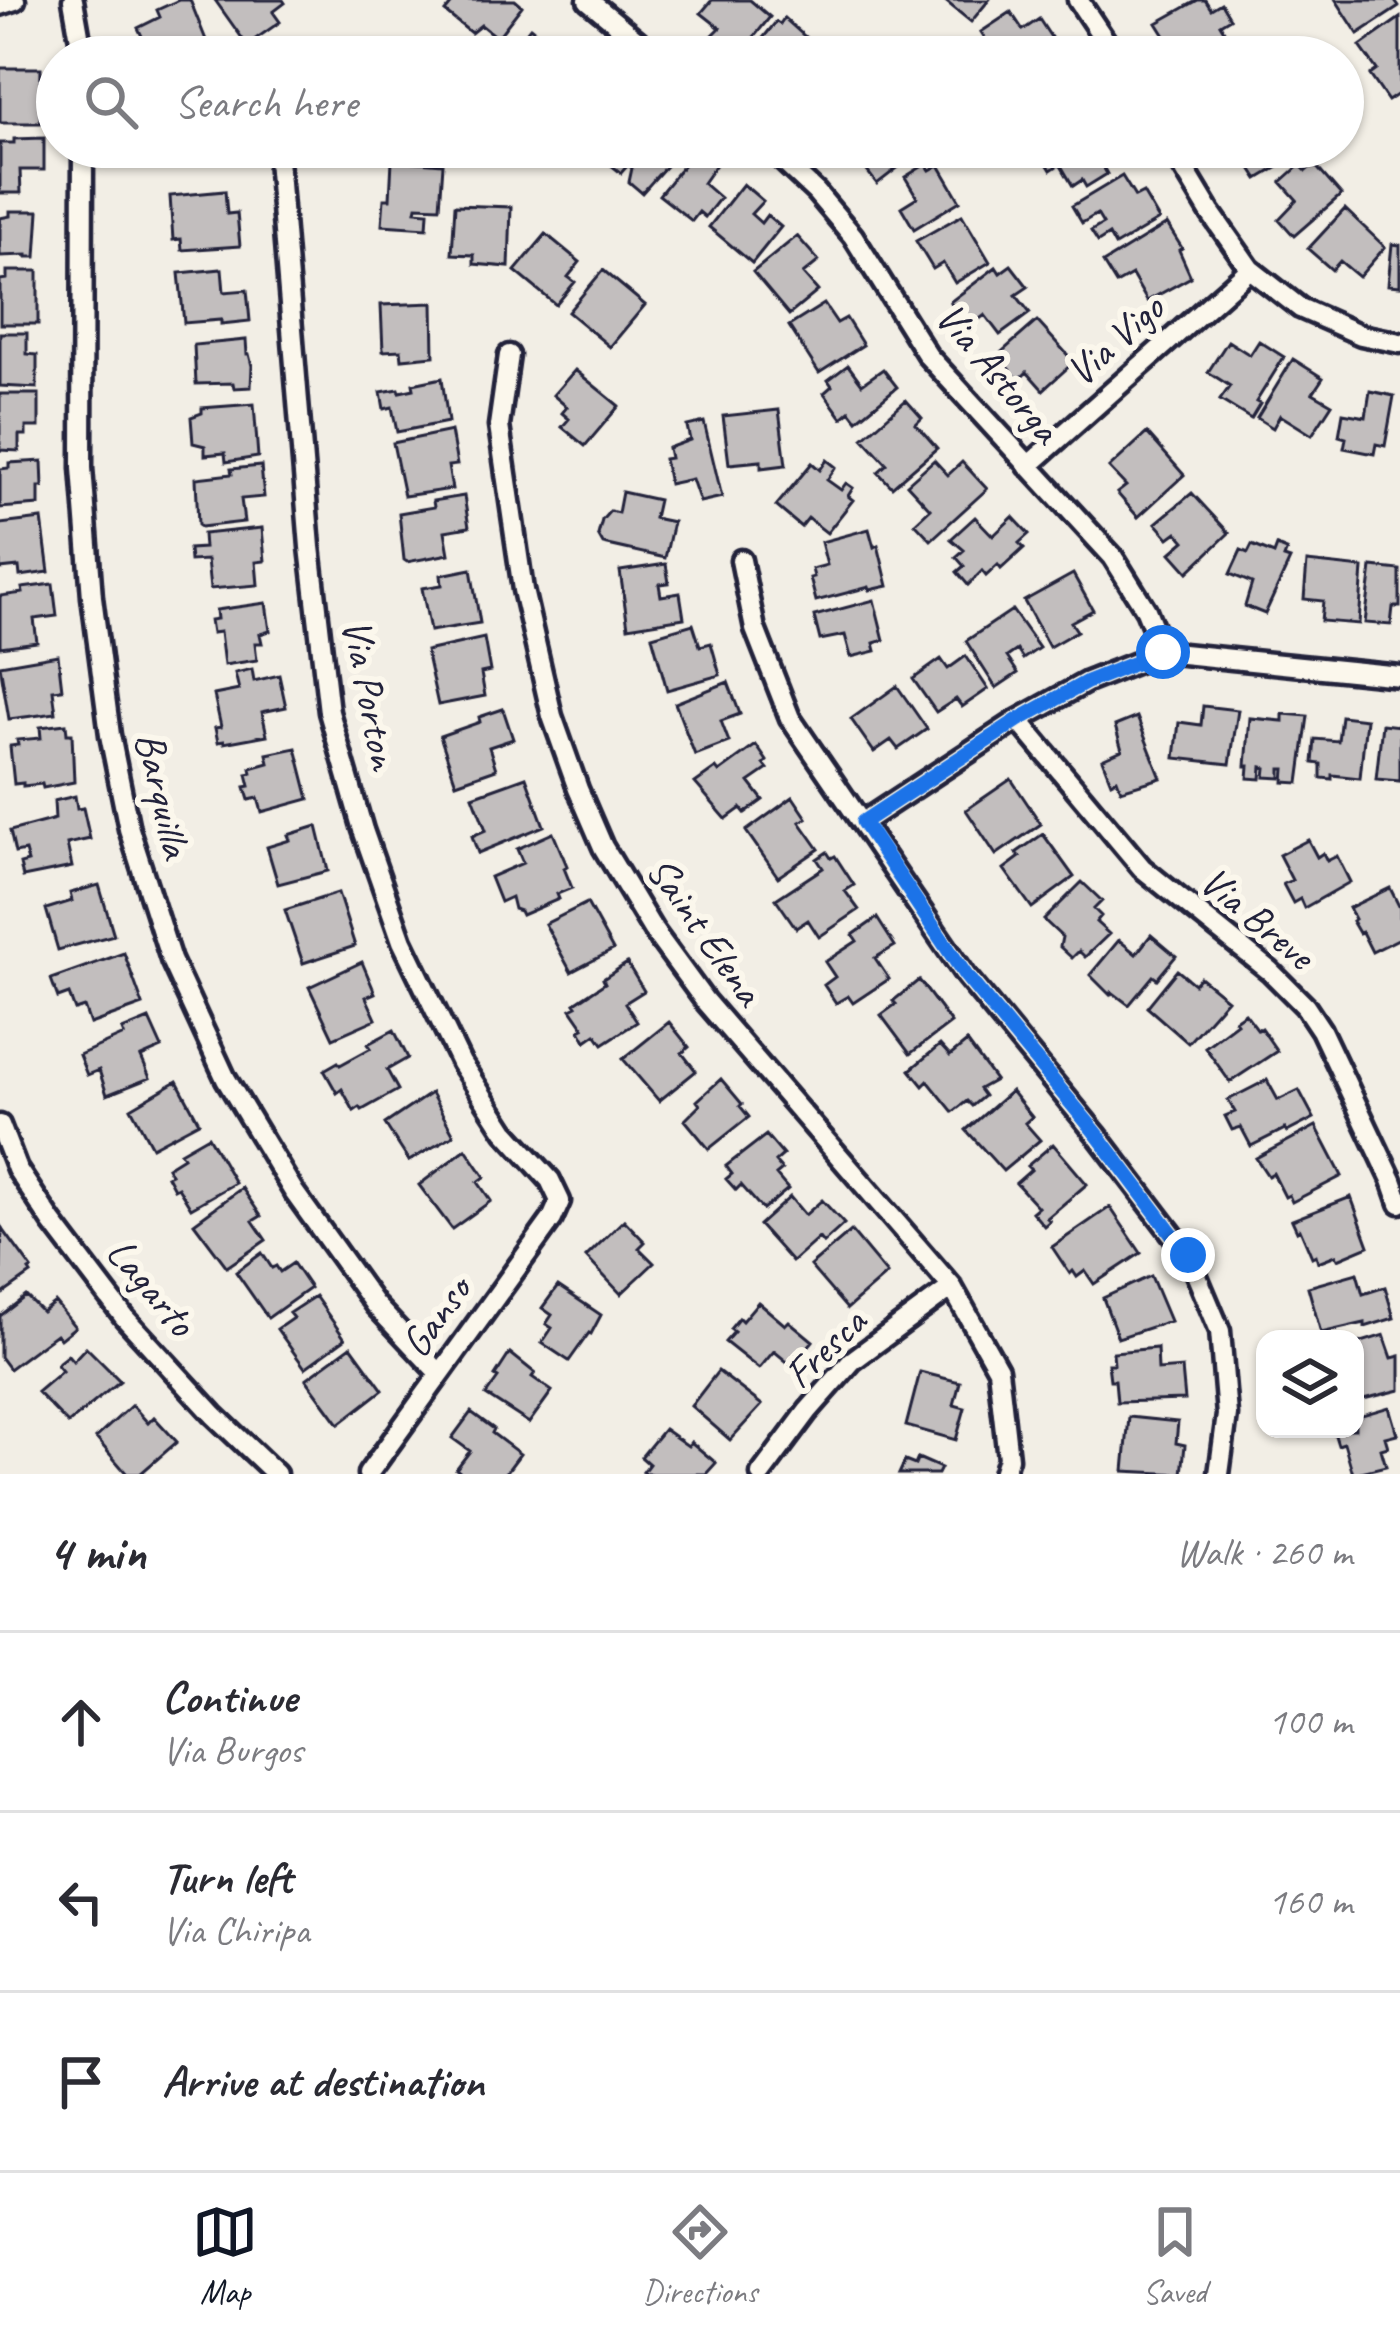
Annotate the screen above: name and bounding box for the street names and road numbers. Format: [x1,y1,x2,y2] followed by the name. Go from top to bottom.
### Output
[1055,281,1177,398] street label: Via Vigo
[924,292,1074,456] street label: Via Astorga
[329,614,411,776] street label: Via Porton
[123,727,204,865] street label: Barquilla
[635,846,777,1018] street label: Saint Elena
[1189,855,1328,983] street label: Via Breve
[95,1227,209,1349] street label: Lagarto
[389,1263,485,1368] street label: Ganso
[773,1294,880,1400] street label: Fresca

